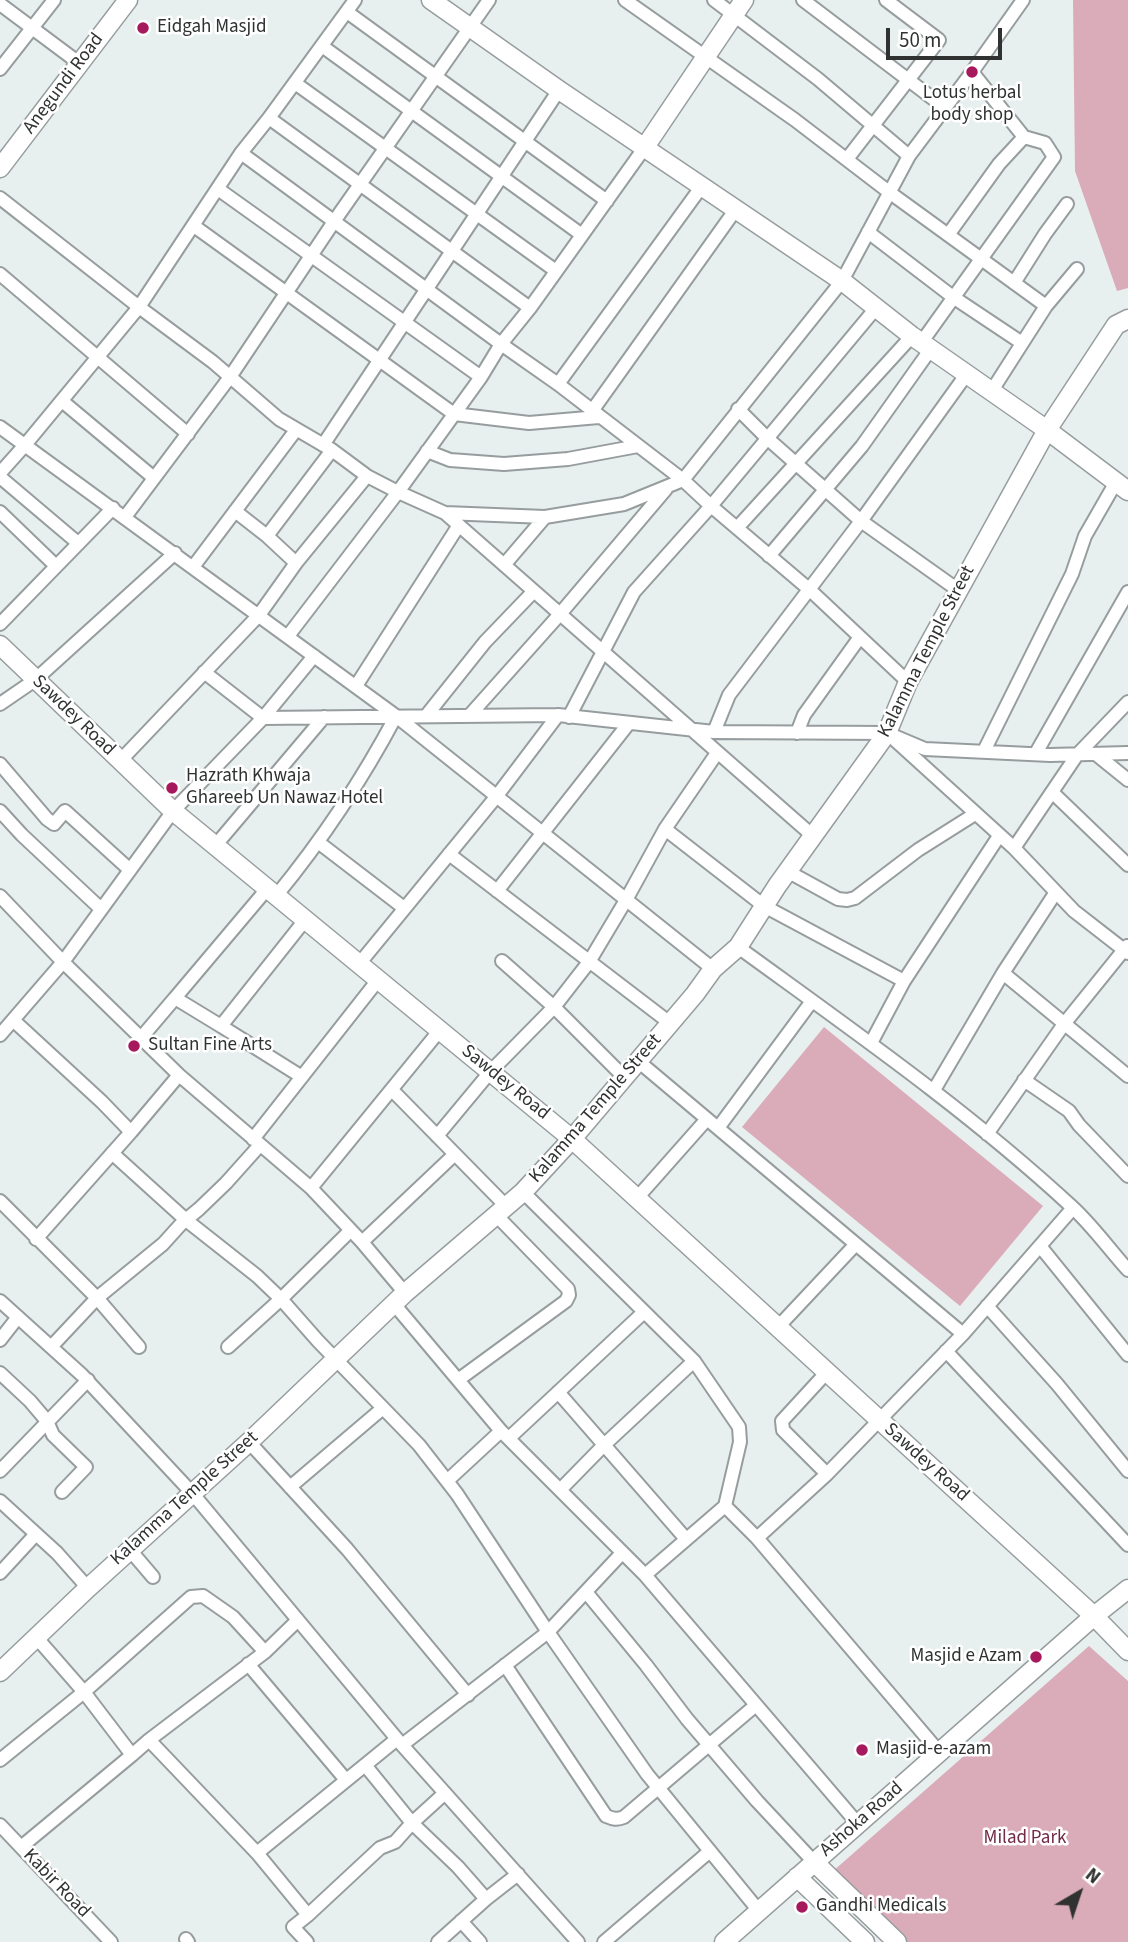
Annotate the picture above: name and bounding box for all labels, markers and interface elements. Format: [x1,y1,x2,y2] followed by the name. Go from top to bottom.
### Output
[890,14,1006,58] scale bar
[157,17,266,39] place label: Eidgah Masjid
[135,20,151,36] marker: Eidgah Masjid
[899,25,941,55] text: 50 m
[19,29,109,139] street label: Anegundi Road
[964,64,980,80] marker: Lotus herbal body shop
[923,83,1021,127] place label: Lotus herbal body shop
[874,562,980,742] street label: Kalamma Temple Street
[27,671,119,761] street label: Sawdey Road
[186,766,383,810] place label: Hazrath Khwaja Ghareeb Un Nawaz Hotel
[164,780,180,796] marker: Hazrath Khwaja Ghareeb Un Nawaz Hotel
[525,1030,667,1188] street label: Kalamma Temple Street
[148,1035,272,1057] place label: Sultan Fine Arts
[126,1038,142,1054] marker: Sultan Fine Arts
[456,1041,554,1125] street label: Sawdey Road
[879,1419,973,1507] street label: Sawdey Road
[107,1427,263,1571] street label: Kalamma Temple Street
[910,1646,1022,1668] place label: Masjid e Azam
[1028,1649,1044,1665] marker: Masjid e Azam
[876,1739,991,1761] place label: Masjid-e-azam
[854,1742,870,1758] marker: Masjid-e-azam
[816,1778,908,1862] street label: Ashoka Road
[984,1828,1066,1850] park label: Milad Park
[18,1845,94,1923] street label: Kabir Road
[1044,1858,1114,1928] north arrow
[1079,1862,1106,1891] text: N
[816,1896,946,1918] place label: Gandhi Medicals
[794,1899,810,1915] marker: Gandhi Medicals

